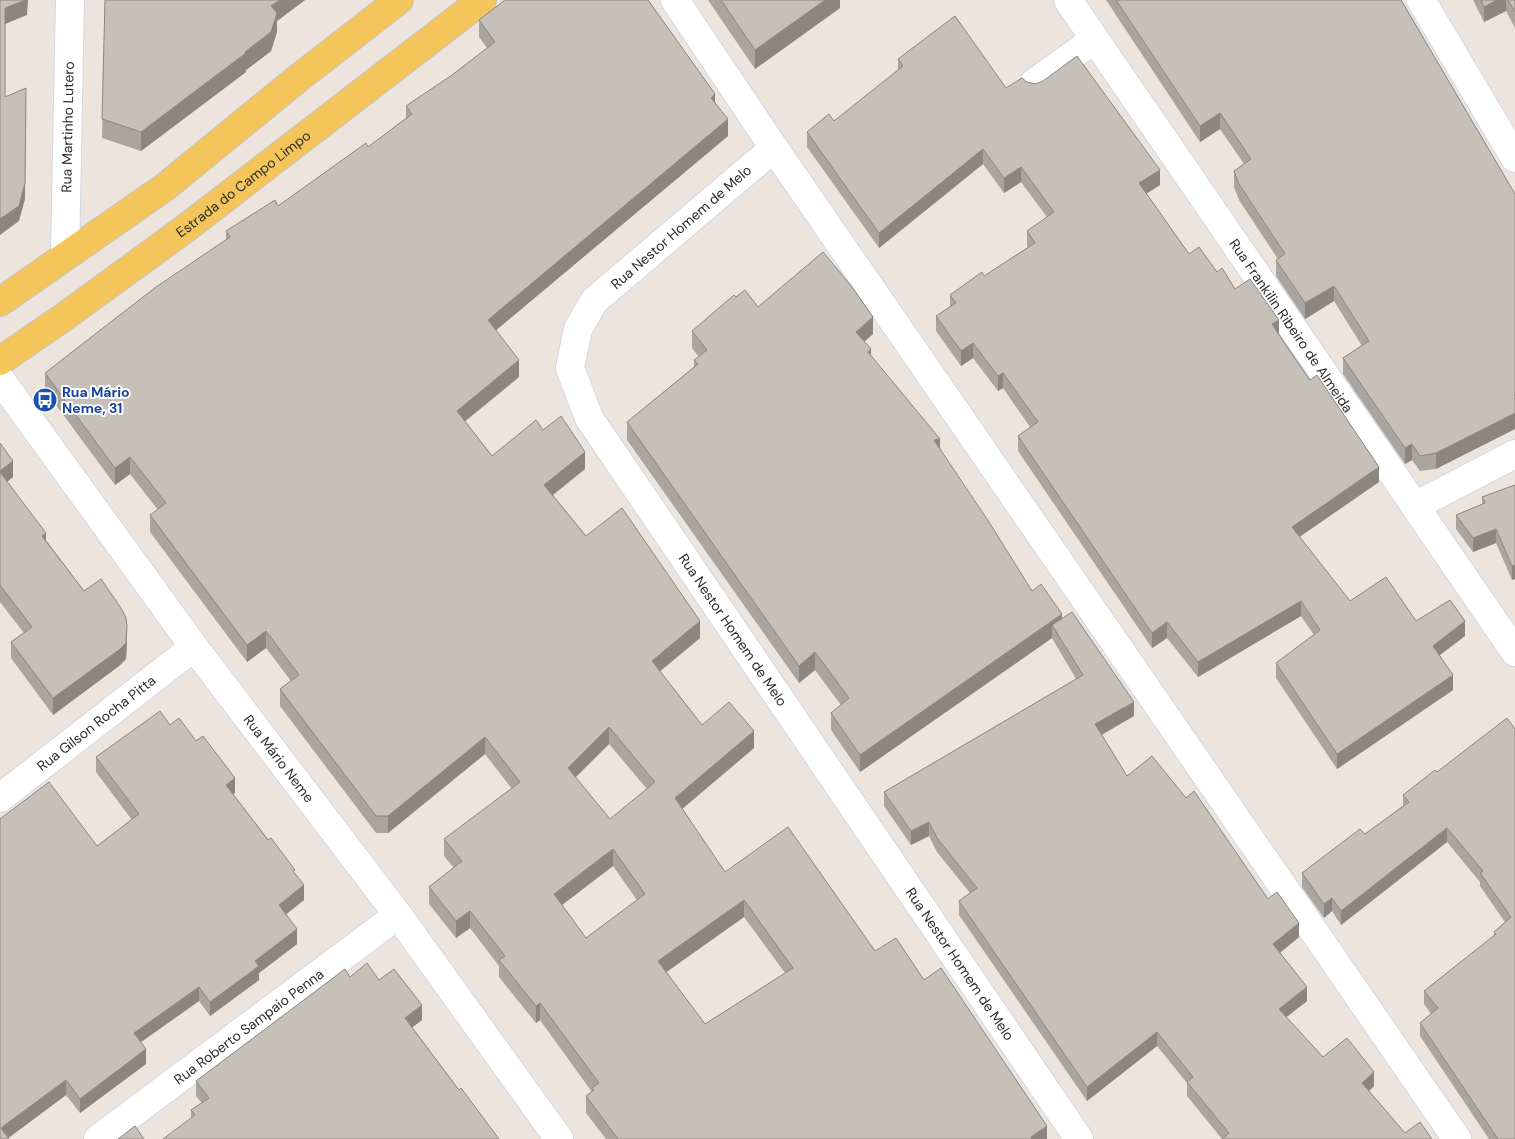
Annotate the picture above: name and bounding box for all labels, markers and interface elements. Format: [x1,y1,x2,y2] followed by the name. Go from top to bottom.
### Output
[57,61,78,193] street label: Rua Martinho Lutero
[172,126,314,241] street label: Estrada do Campo Limpo
[607,161,755,293] street label: Rua Nestor Homem de Melo
[1225,235,1357,416] street label: Rua Frankilin Ribeiro de Almeida
[62,383,130,417] place label: Rua Mário Neme, 31
[32,387,58,413] bus stop icon: Rua Mário Neme, 31
[675,550,791,710] street label: Rua Nestor Homem de Melo
[33,671,159,775] street label: Rua Gilson Rocha Pitta
[240,711,318,806] street label: Rua Mário Neme
[902,884,1018,1044] street label: Rua Nestor Homem de Melo
[170,965,327,1088] street label: Rua Roberto Sampaio Penna

